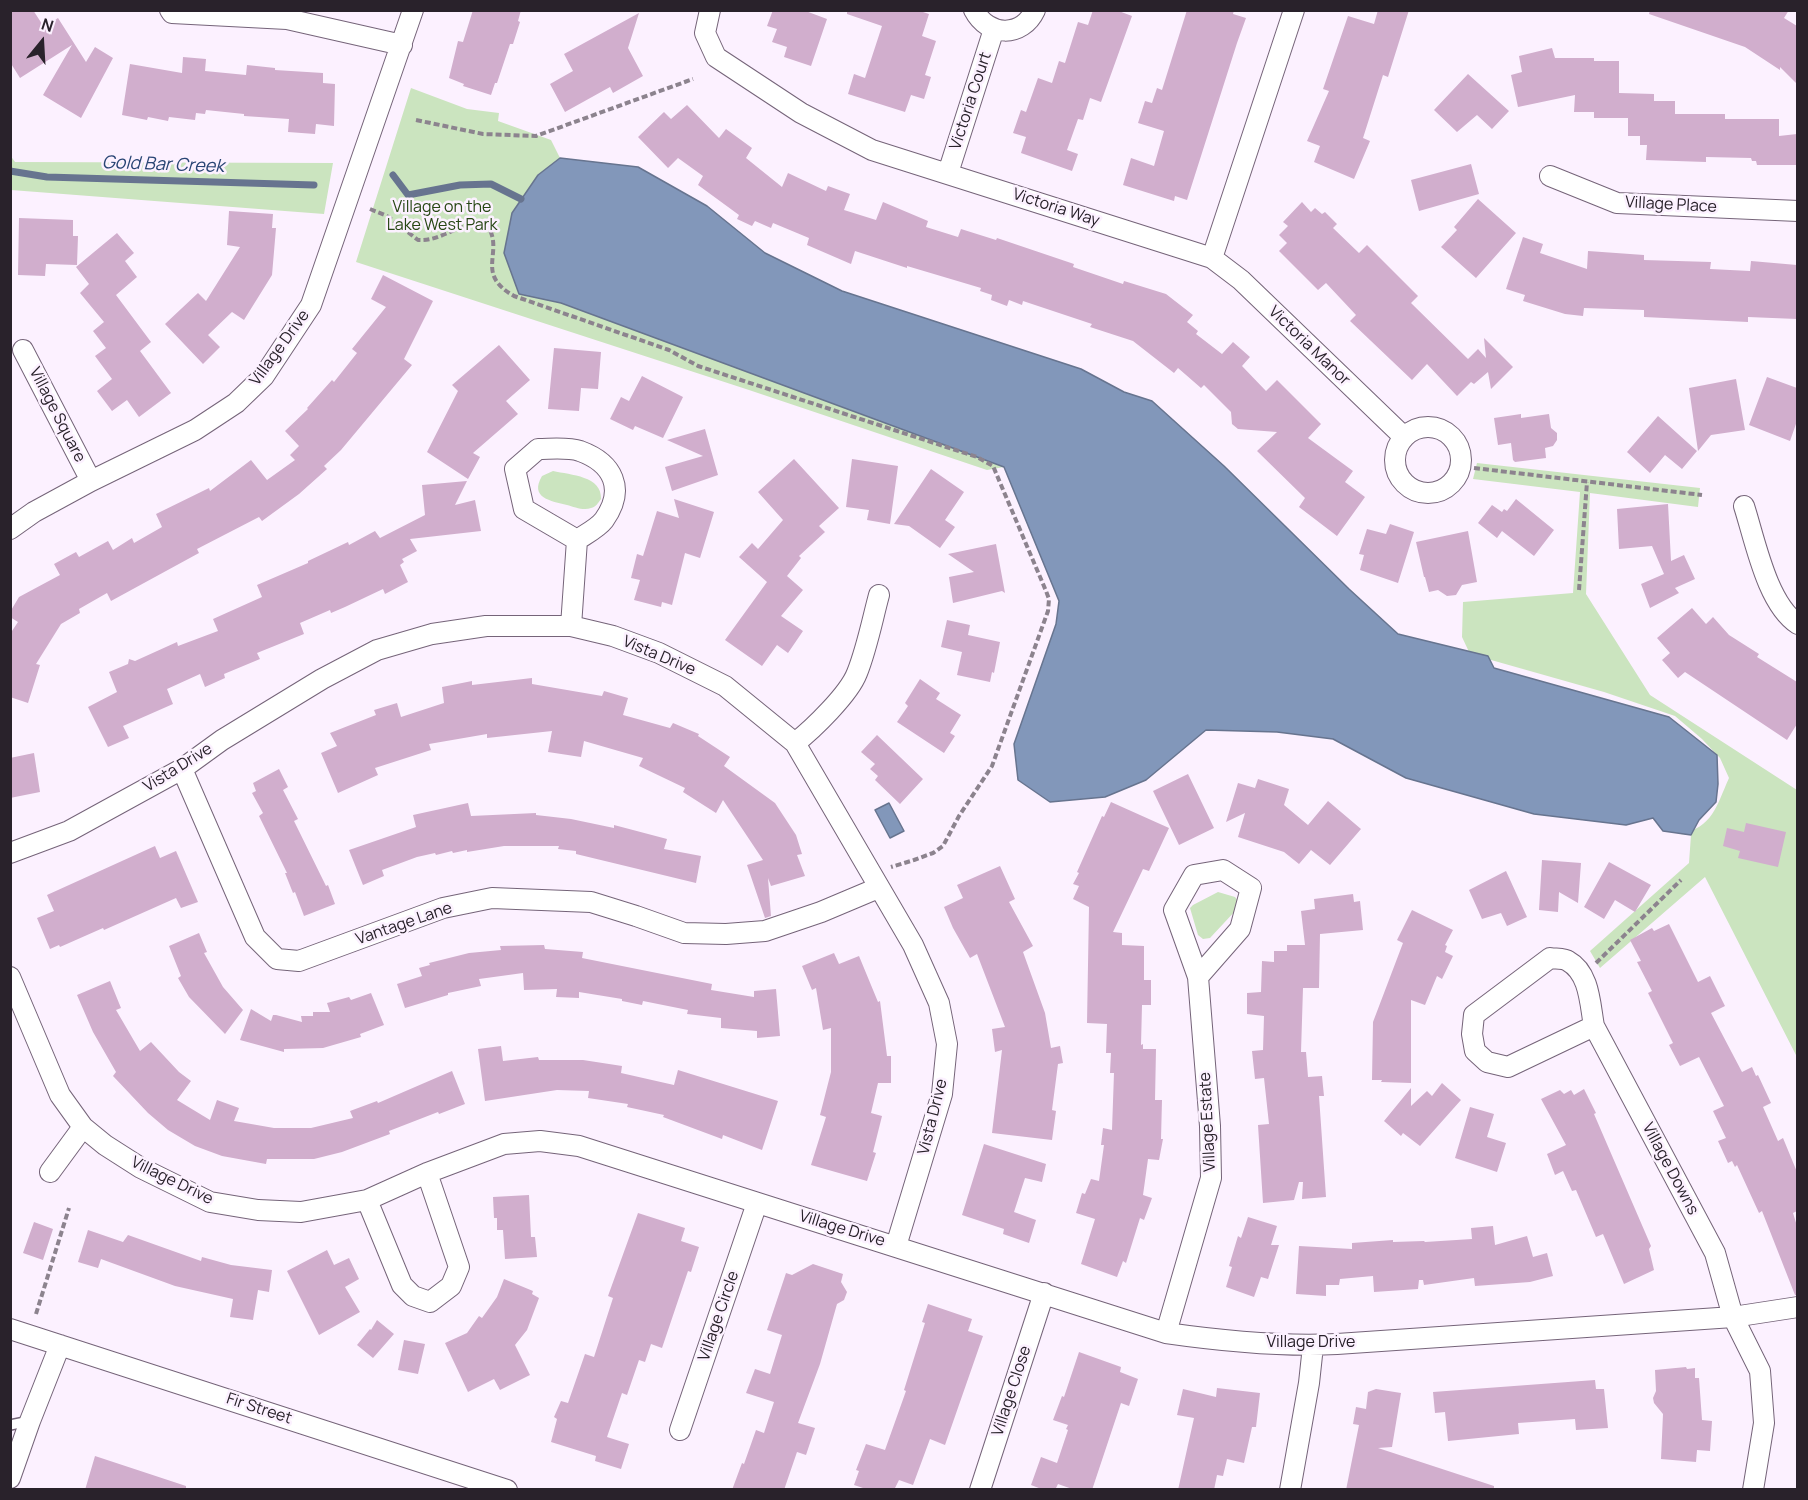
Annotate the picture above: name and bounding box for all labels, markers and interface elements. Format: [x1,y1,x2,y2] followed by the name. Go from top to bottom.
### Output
[12,12,72,72] north arrow
[39,13,56,37] text: N
[946,50,996,152] street label: Victoria Court
[102,152,224,178] water label: Gold Bar Creek
[1010,185,1102,231] street label: Victoria Way
[1625,193,1717,217] street label: Village Place
[387,198,497,236] park label: Village on the Lake West Park
[1264,302,1354,390] street label: Victoria Manor
[246,306,314,390] street label: Village Drive
[25,364,89,466] street label: Village Square
[620,632,698,680] street label: Vista Drive
[140,739,216,797] street label: Vista Drive
[353,899,455,949] street label: Vantage Lane
[1196,1072,1220,1172] street label: Village Estate
[914,1077,952,1157] street label: Vista Drive
[1638,1120,1702,1218] street label: Village Downs
[128,1153,216,1209] street label: Village Drive
[797,1207,887,1251] street label: Village Drive
[695,1268,743,1364] street label: Village Circle
[1267,1333,1355,1353] street label: Village Drive
[988,1343,1036,1439] street label: Village Close
[224,1389,294,1429] street label: Fir Street

